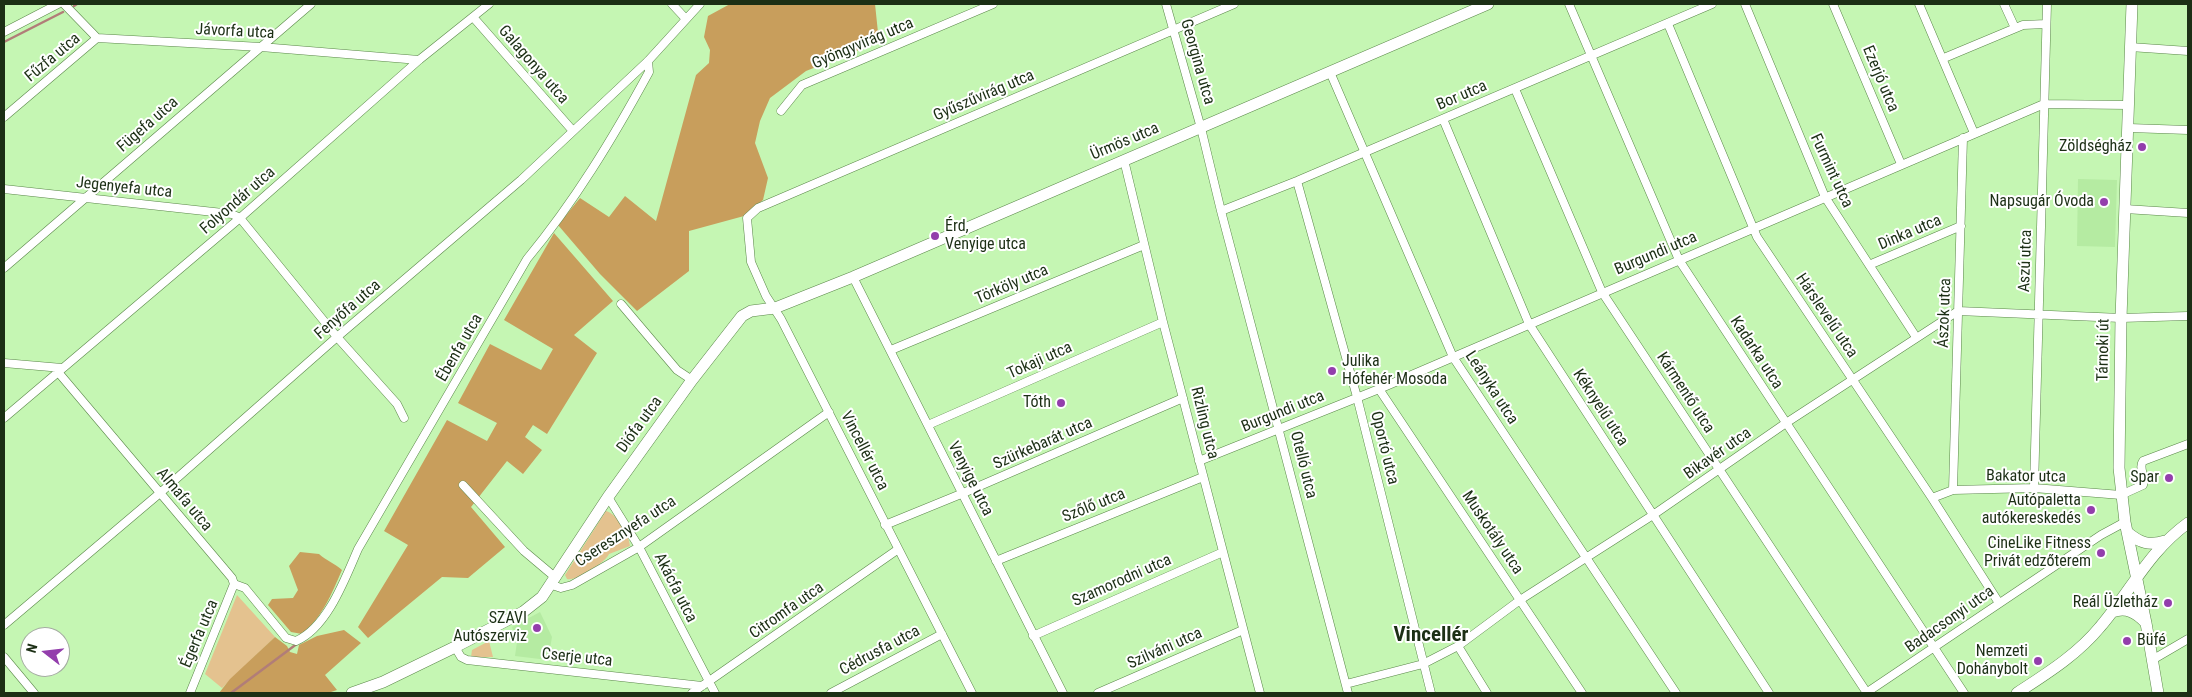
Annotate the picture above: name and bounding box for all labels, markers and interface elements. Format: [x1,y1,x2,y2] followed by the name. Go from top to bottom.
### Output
[809,14,917,74] street label: Gyöngyvirág utca
[1176,17,1218,107] street label: Georgina utca
[195,20,275,44] street label: Jávorfa utca
[494,22,572,108] street label: Galagonya utca
[21,29,85,87] street label: Fűzfa utca
[1857,43,1903,115] street label: Ezerjó utca
[931,66,1037,126] street label: Gyűszűvirág utca
[1434,77,1490,115] street label: Bor utca
[114,93,182,157] street label: Fügefa utca
[1088,119,1162,165] street label: Ürmös utca
[1805,131,1857,211] street label: Furmint utca
[2059,137,2132,157] place label: Zöldségház
[2136,141,2148,153] marker: Zöldségház
[197,163,279,239] street label: Folyondár utca
[75,173,173,203] street label: Jegenyefa utca
[1989,192,2094,212] place label: Napsugár Óvoda
[2098,196,2110,208] marker: Napsugár Óvoda
[1876,211,1944,255] street label: Dinka utca
[945,217,1026,255] place label: Érd, Venyige utca
[1612,228,1700,280] street label: Burgundi utca
[2015,229,2037,293] street label: Aszú utca
[929,230,941,242] marker: Érd, Venyige utca
[973,261,1051,309] street label: Törköly utca
[1791,270,1861,362] street label: Hárslevelű utca
[311,276,385,344] street label: Fenyőfa utca
[1934,278,1956,348] street label: Ászok utca
[433,311,487,385] street label: Ébenfa utca
[1725,313,1787,393] street label: Kadarka utca
[2094,318,2114,382] street label: Tárnoki út
[1005,338,1075,384] street label: Tokaji utca
[1460,348,1522,428] street label: Leányka utca
[1652,349,1718,437] street label: Kármentő utca
[1342,352,1447,390] place label: Julika Hófehér Mosoda
[1326,365,1338,377] marker: Julika Hófehér Mosoda
[1568,366,1632,450] street label: Kéknyelű utca
[1186,385,1222,461] street label: Rizling utca
[1239,387,1327,437] street label: Burgundi utca
[613,393,667,457] street label: Diófa utca
[1023,393,1051,413] place label: Tóth
[1055,397,1067,409] marker: Tóth
[836,408,892,494] street label: Vincellér utca
[1366,409,1402,487] street label: Oportó utca
[991,414,1095,474] street label: Szürkebarát utca
[1681,424,1755,484] street label: Bikavér utca
[1285,429,1321,501] street label: Otelló utca
[943,439,997,519] street label: Venyige utca
[152,465,216,535] street label: Almafa utca
[1986,467,2066,487] street label: Bakator utca
[2130,468,2159,488] place label: Spar
[2163,472,2175,484] marker: Spar
[1060,485,1128,527] street label: Szőlő utca
[1457,488,1527,578] street label: Muskotály utca
[1982,491,2081,529] place label: Autópaletta autókereskedés
[572,492,680,572] street label: Cseresznyefa utca
[2085,504,2097,516] marker: Autópaletta autókereskedés
[1984,534,2091,572] place label: CineLike Fitness Privát edzőterem
[2095,547,2107,559] marker: CineLike Fitness Privát edzőterem
[649,550,701,626] street label: Akácfa utca
[1070,551,1174,611] street label: Szamorodni utca
[746,578,828,644] street label: Citromfa utca
[1902,582,1998,658] street label: Badacsonyi utca
[2073,593,2158,613] place label: Reál Üzletház
[177,597,223,671] street label: Égerfa utca
[2162,597,2174,609] marker: Reál Üzletház
[453,609,527,647] place label: SZAVI Autószerviz
[531,622,543,634] marker: SZAVI Autószerviz
[836,622,924,680] street label: Cédrusfa utca
[1393,623,1469,649] district label: Vincellér
[1125,624,1205,674] street label: Szilváni utca
[20,627,70,677] north arrow
[2137,631,2166,651] place label: Büfé
[2121,635,2133,647] marker: Büfé
[23,642,40,654] text: N
[1957,642,2028,680] place label: Nemzeti Dohánybolt
[541,645,613,671] street label: Cserje utca
[2032,655,2044,667] marker: Nemzeti Dohánybolt

